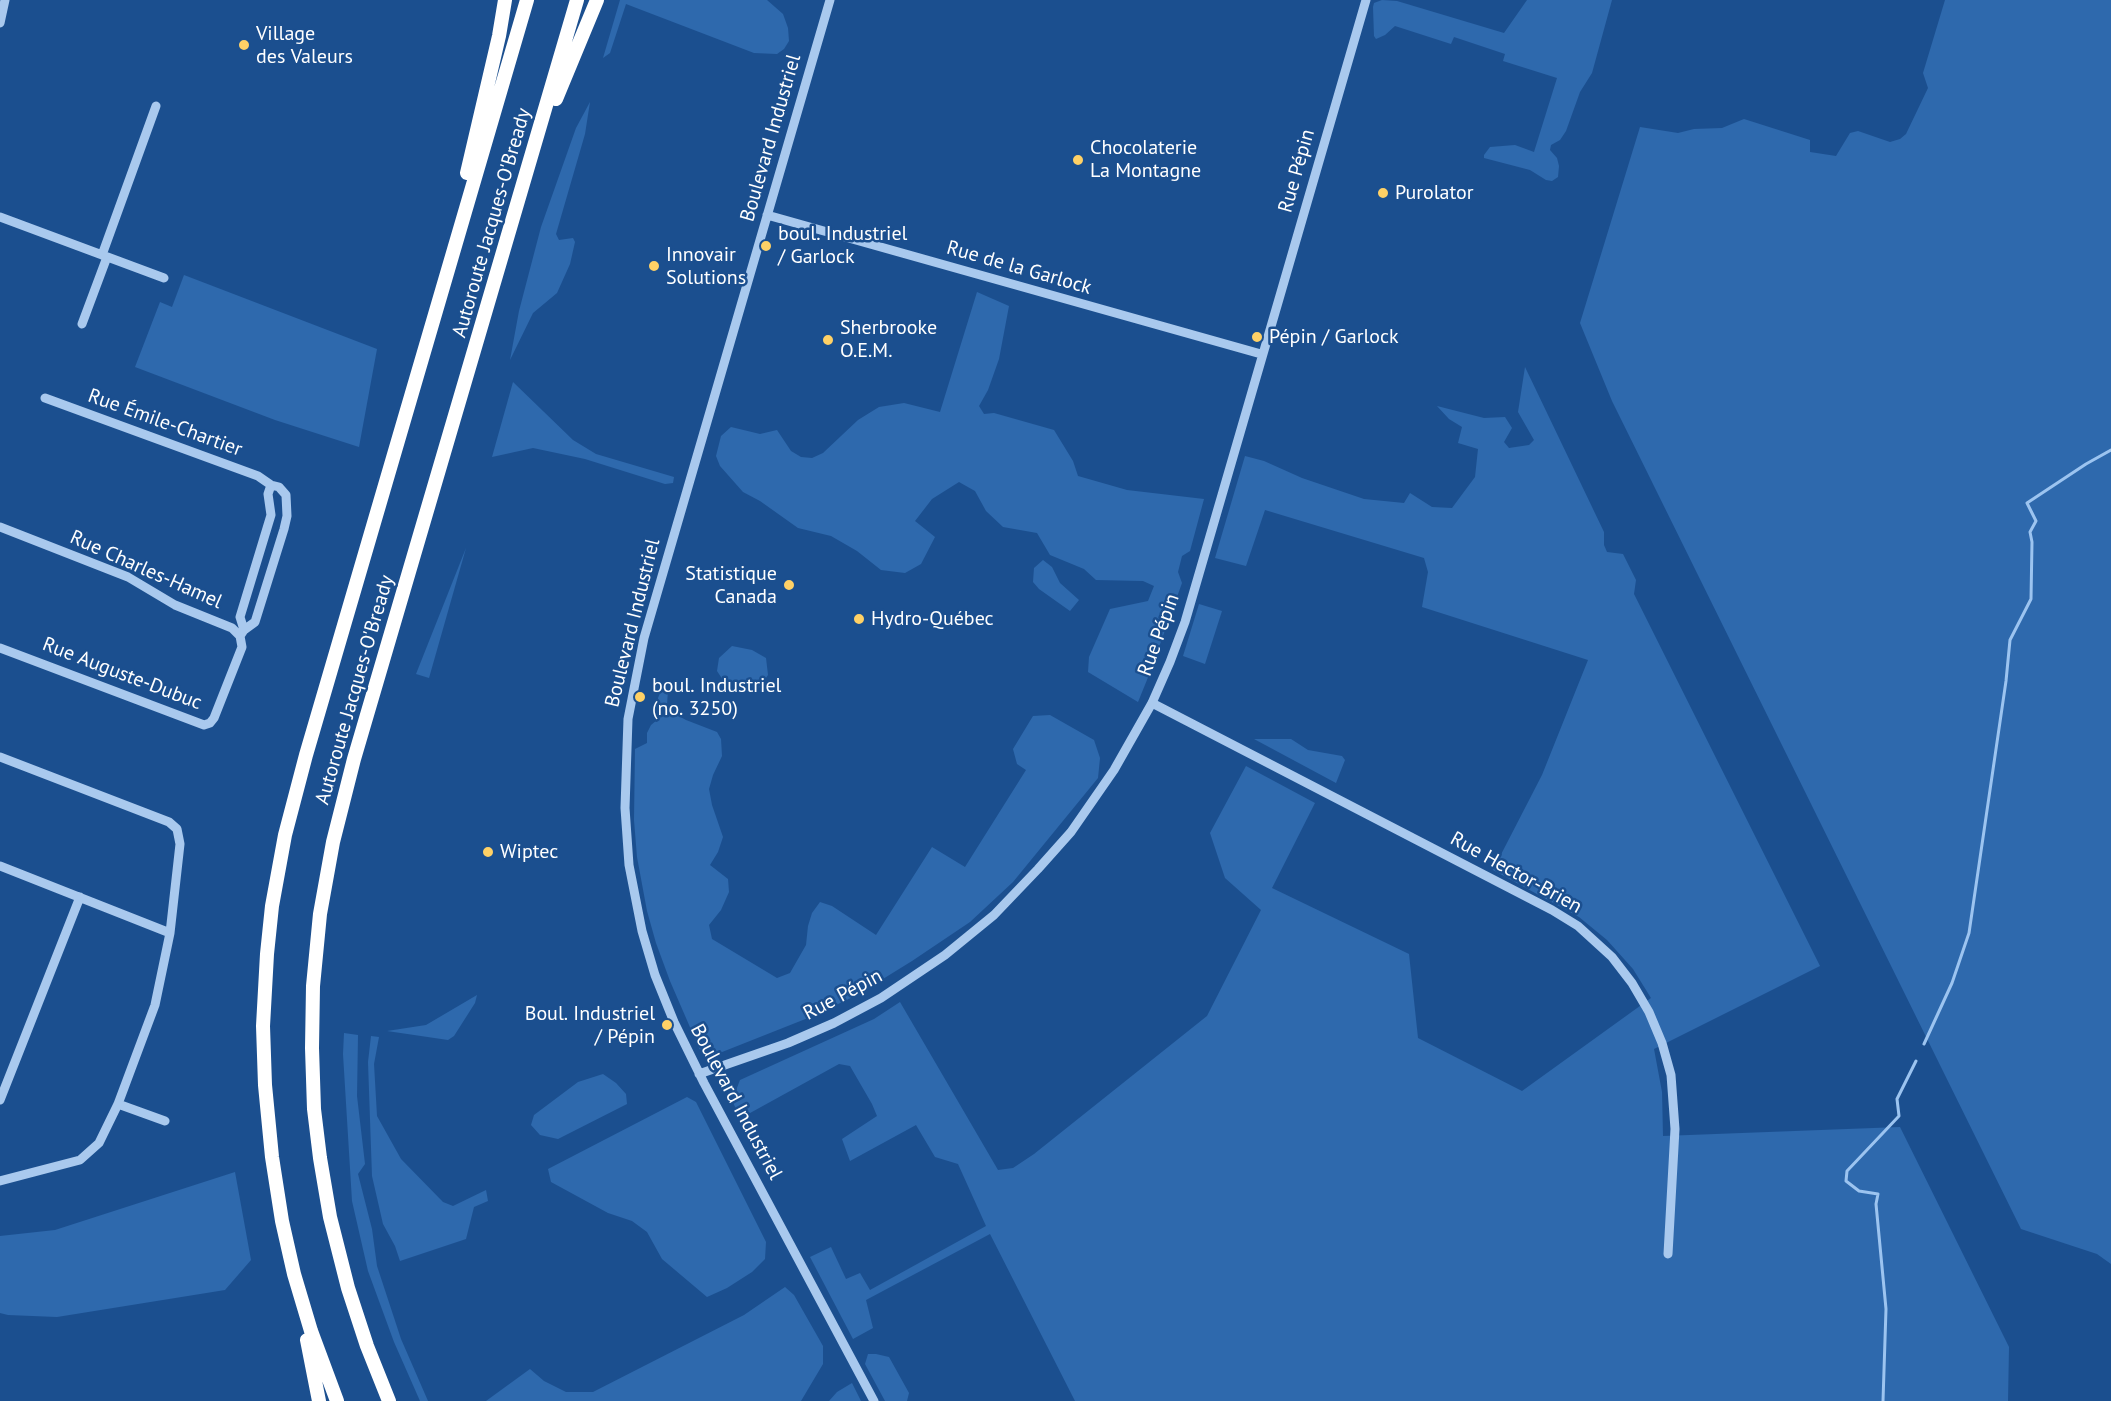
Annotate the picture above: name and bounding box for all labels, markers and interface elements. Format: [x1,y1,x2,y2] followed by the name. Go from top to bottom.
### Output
[256,22,353,69] place label: Village des Valeurs
[237,38,251,52] marker: Village des Valeurs
[736,52,806,224] street label: Boulevard Industriel
[448,105,536,341] street label: Autoroute Jacques-O'Bready
[1274,126,1320,216] street label: Rue Pépin
[1090,136,1201,183] place label: Chocolaterie La Montagne
[1071,153,1085,167] marker: Chocolaterie La Montagne
[1395,181,1474,205] place label: Purolator
[1376,186,1390,200] marker: Purolator
[778,222,907,269] place label: boul. Industriel / Garlock
[944,236,1094,300] street label: Rue de la Garlock
[759,239,773,253] marker: boul. Industriel / Garlock
[666,243,746,290] place label: Innovair Solutions
[647,259,661,273] marker: Innovair Solutions
[840,316,937,363] place label: Sherbrooke O.E.M.
[1269,325,1399,349] place label: Pépin / Garlock
[1250,330,1264,344] marker: Pépin / Garlock
[821,333,835,347] marker: Sherbrooke O.E.M.
[85,384,245,462] street label: Rue Émile-Chartier
[66,526,226,614] street label: Rue Charles-Hamel
[600,536,666,710] street label: Boulevard Industriel
[685,562,777,609] place label: Statistique Canada
[311,572,399,808] street label: Autoroute Jacques-O'Bready
[782,578,796,592] marker: Statistique Canada
[1133,591,1185,679] street label: Rue Pépin
[871,607,994,631] place label: Hydro-Québec
[852,612,866,626] marker: Hydro-Québec
[39,633,205,715] street label: Rue Auguste-Dubuc
[652,674,781,721] place label: boul. Industriel (no. 3250)
[633,690,647,704] marker: boul. Industriel (no. 3250)
[1446,827,1586,919] street label: Rue Hector-Brien
[500,840,558,864] place label: Wiptec
[481,845,495,859] marker: Wiptec
[800,964,886,1026] street label: Rue Pépin
[525,1002,655,1049] place label: Boul. Industriel / Pépin
[660,1018,674,1032] marker: Boul. Industriel / Pépin
[685,1020,787,1184] street label: Boulevard Industriel

